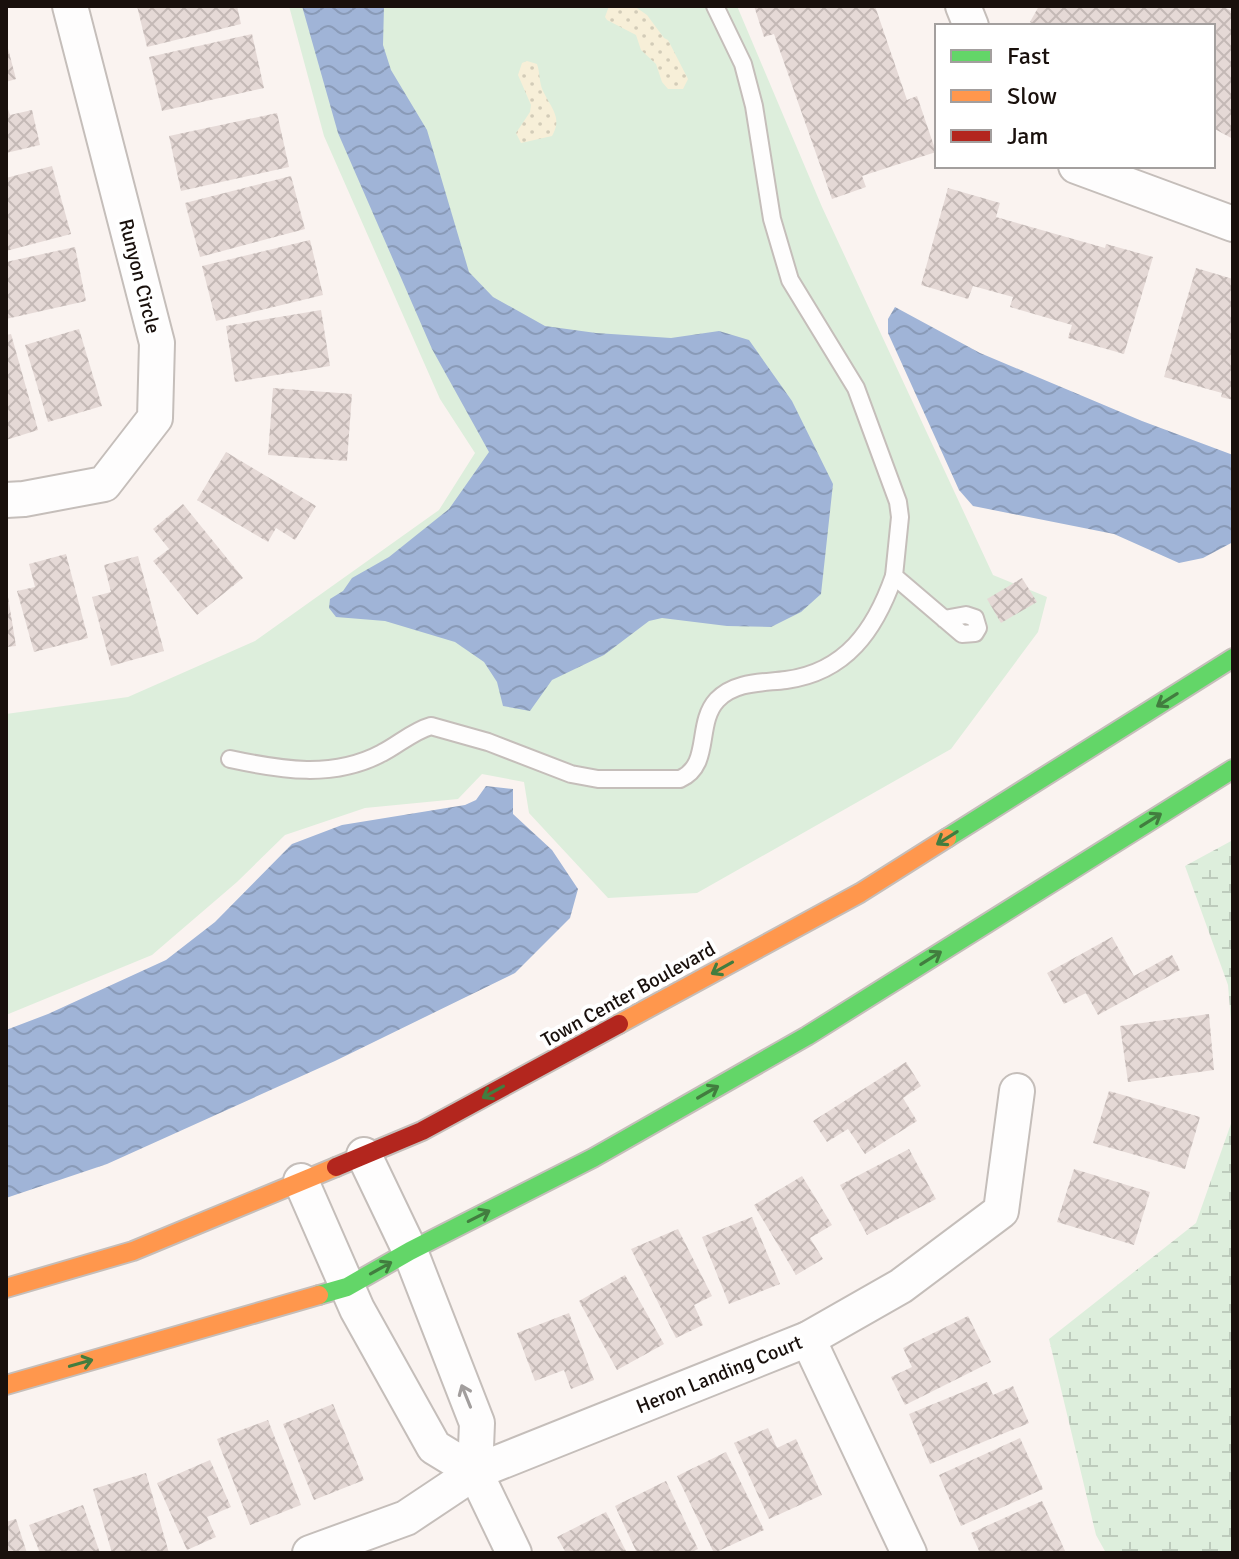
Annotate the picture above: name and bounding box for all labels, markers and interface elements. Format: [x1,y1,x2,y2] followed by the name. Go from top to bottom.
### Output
[935,24,1215,168] legend
[1007,41,1050,71] text: Fast
[1007,81,1057,111] text: Slow
[1007,121,1048,151] text: Jam
[113,216,166,336] street label: Runyon Circle
[1156,692,1179,708] one-way arrow
[1139,812,1162,828] one-way arrow
[936,831,959,847] one-way arrow
[537,936,720,1053] street label: Town Center Boulevard
[919,950,941,967] one-way arrow
[710,961,734,976] one-way arrow
[482,1084,505,1100] one-way arrow
[696,1084,719,1100] one-way arrow
[467,1208,491,1223] one-way arrow
[369,1259,392,1275] one-way arrow
[632,1330,806,1419] street label: Heron Landing Court
[67,1355,93,1370] one-way arrow
[458,1384,473,1409] one-way arrow

